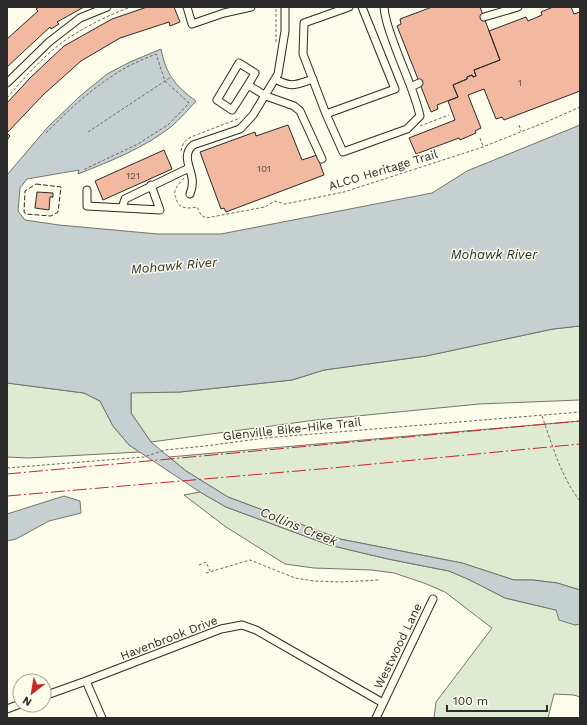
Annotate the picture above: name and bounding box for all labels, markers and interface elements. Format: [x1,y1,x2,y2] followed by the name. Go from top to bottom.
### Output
[518,77,522,88] house number: 1
[327,147,440,193] street label: ALCO Heritage Trail
[257,163,271,174] house number: 101
[126,170,140,181] house number: 121
[451,247,538,262] water label: Mohawk River
[130,254,219,277] water label: Mohawk River
[222,415,362,443] street label: Glenville Bike-Hike Trail
[258,504,340,549] water label: Collins Creek
[371,601,425,691] street label: Westwood Lane
[118,613,220,663] street label: Havenbrook Drive
[12,673,52,713] north arrow
[447,687,547,713] scale bar
[20,693,34,709] text: N
[453,694,488,708] text: 100 m

